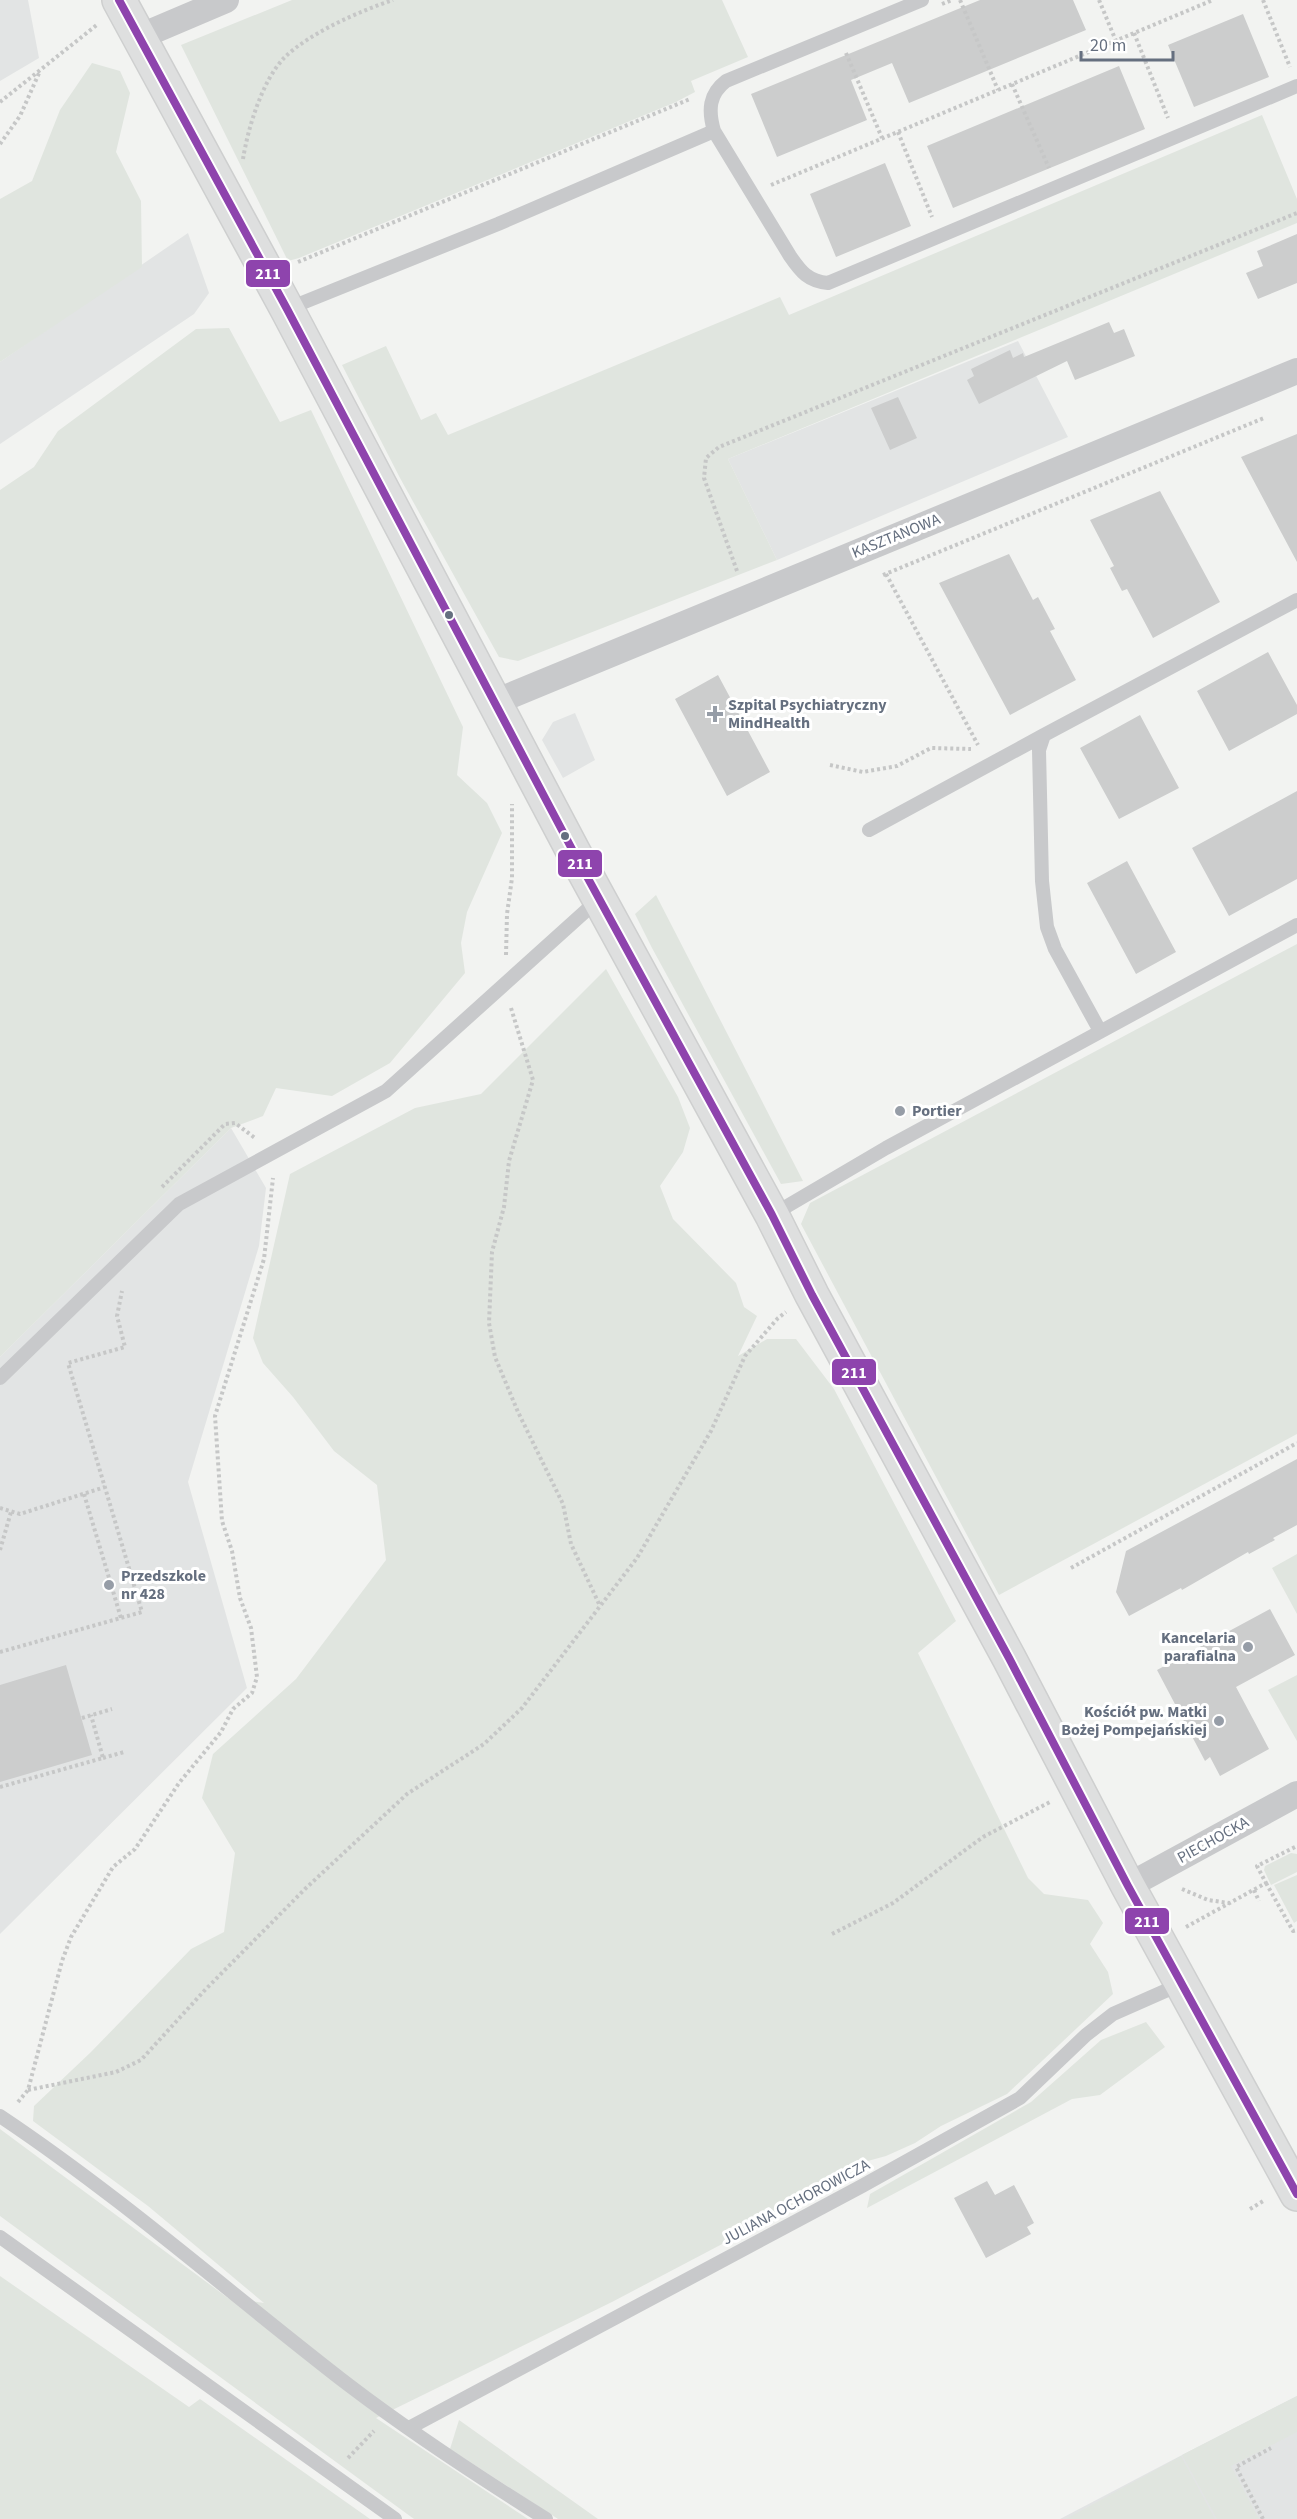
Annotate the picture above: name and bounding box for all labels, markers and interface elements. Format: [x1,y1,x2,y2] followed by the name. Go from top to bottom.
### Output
[1081,24,1172,62] scale bar
[1090,33,1126,58] text: 20 m
[245,259,291,288] line badge: 211
[255,263,281,285] text: 211
[848,508,944,564] street label: KASZTANOWA
[443,609,455,621] unlabelled marker
[728,694,887,734] place label: Szpital Psychiatryczny MindHealth
[706,705,724,723] marker: Szpital Psychiatryczny MindHealth
[559,830,571,842] unlabelled marker
[557,849,603,878] line badge: 211
[567,853,593,875] text: 211
[912,1100,962,1122] place label: Portier
[893,1104,907,1118] marker: Portier
[831,1358,877,1386] line badge: 211
[841,1362,867,1384] text: 211
[121,1565,206,1605] place label: Przedszkole nr 428
[102,1578,116,1592] marker: Przedszkole nr 428
[1161,1627,1236,1667] place label: Kancelaria parafialna
[1241,1640,1255,1654] marker: Kancelaria parafialna
[1061,1701,1207,1741] place label: Kościół pw. Matki Bożej Pompejańskiej
[1212,1714,1226,1728] marker: Kościół pw. Matki Bożej Pompejańskiej
[1173,1811,1253,1869] street label: PIECHOCKA
[1124,1907,1170,1935] line badge: 211
[1134,1911,1160,1933] text: 211
[718,2154,874,2250] street label: JULIANA OCHOROWICZA

